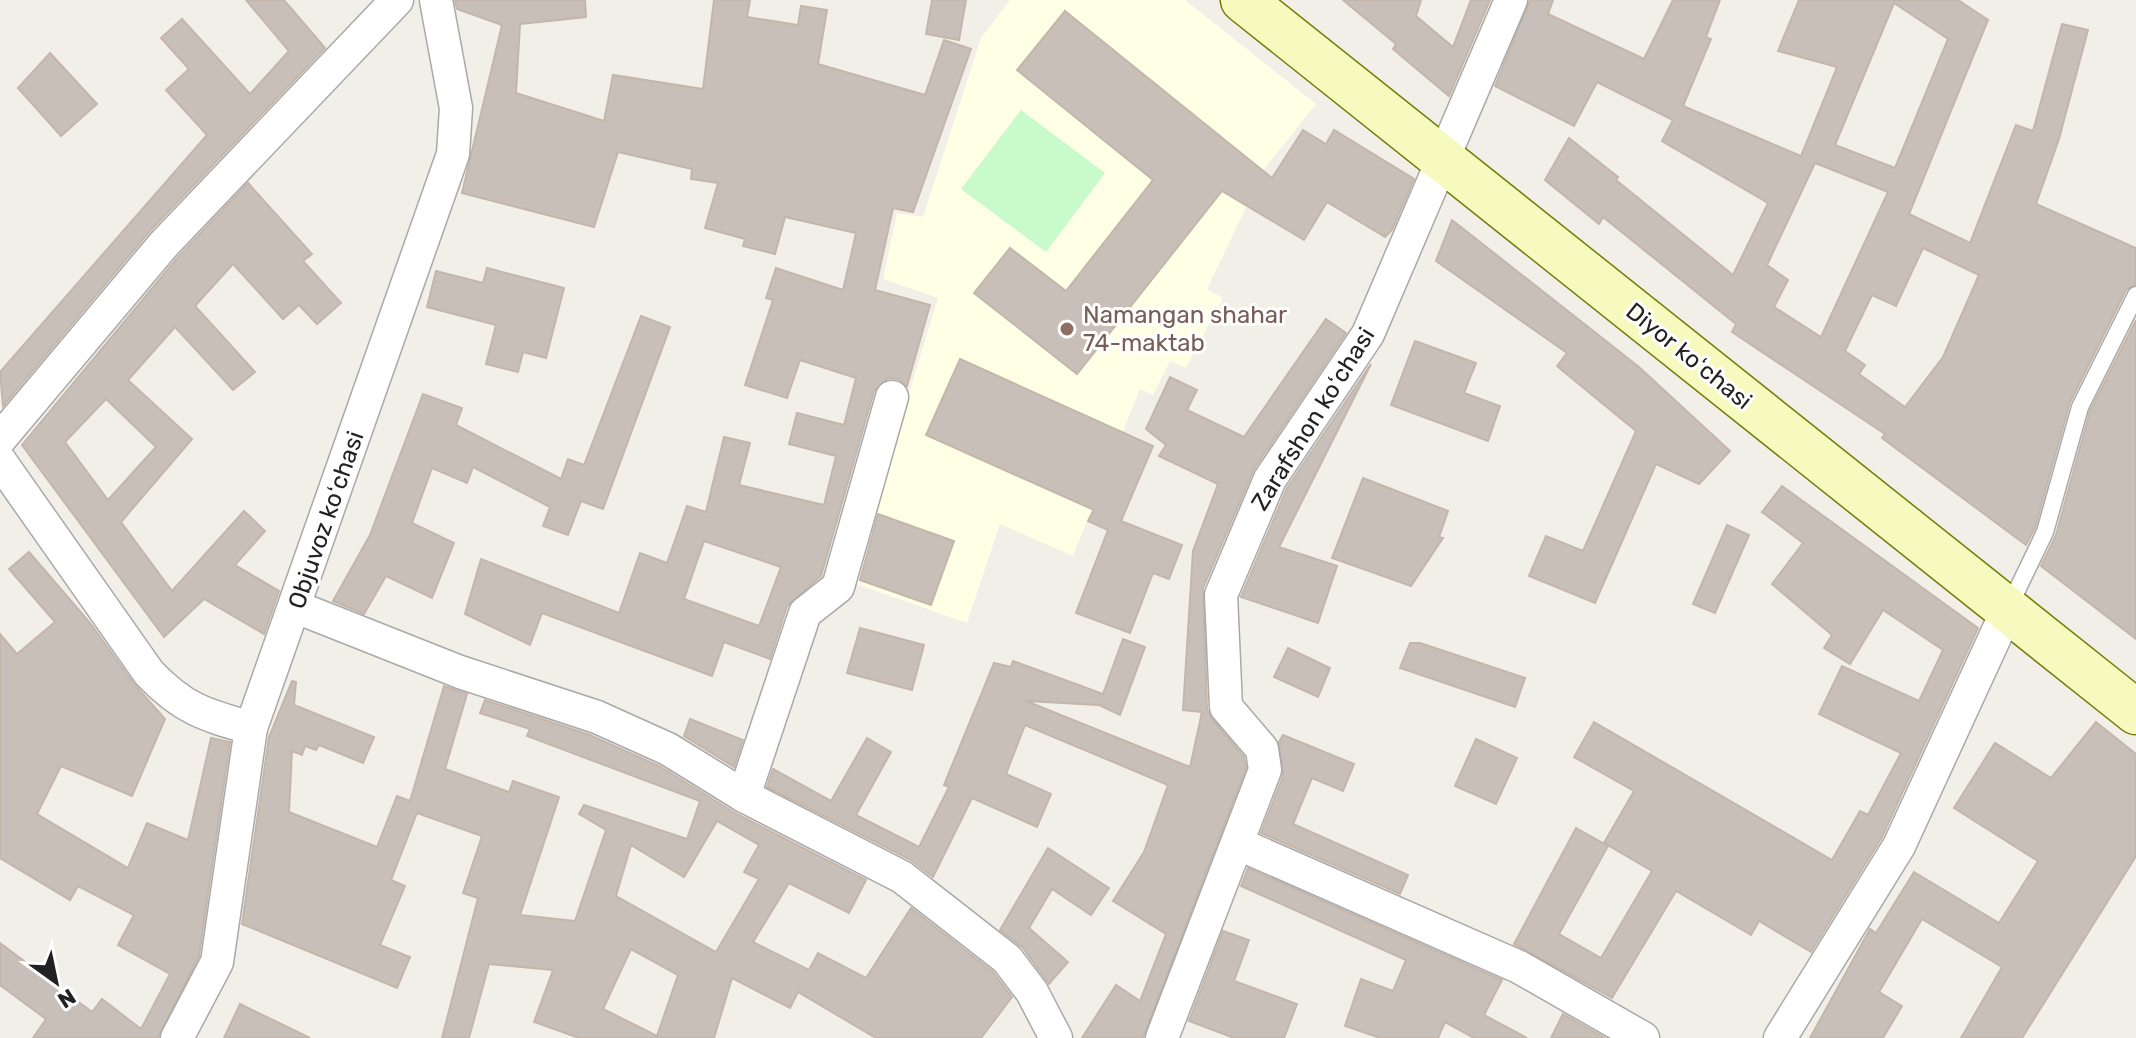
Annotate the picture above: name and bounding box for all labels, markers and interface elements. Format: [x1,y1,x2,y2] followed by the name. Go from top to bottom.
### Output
[1621,297,1757,415] street label: Diyor koʻchasi
[1083,301,1287,357] place label: Namangan shahar 74-maktab
[1058,320,1076,338] marker: Namangan shahar 74-maktab
[1245,323,1381,515] street label: Zarafshon koʻchasi
[283,428,369,612] street label: Objuvoz koʻchasi
[16,942,96,1022] north arrow
[53,983,81,1014] text: N

